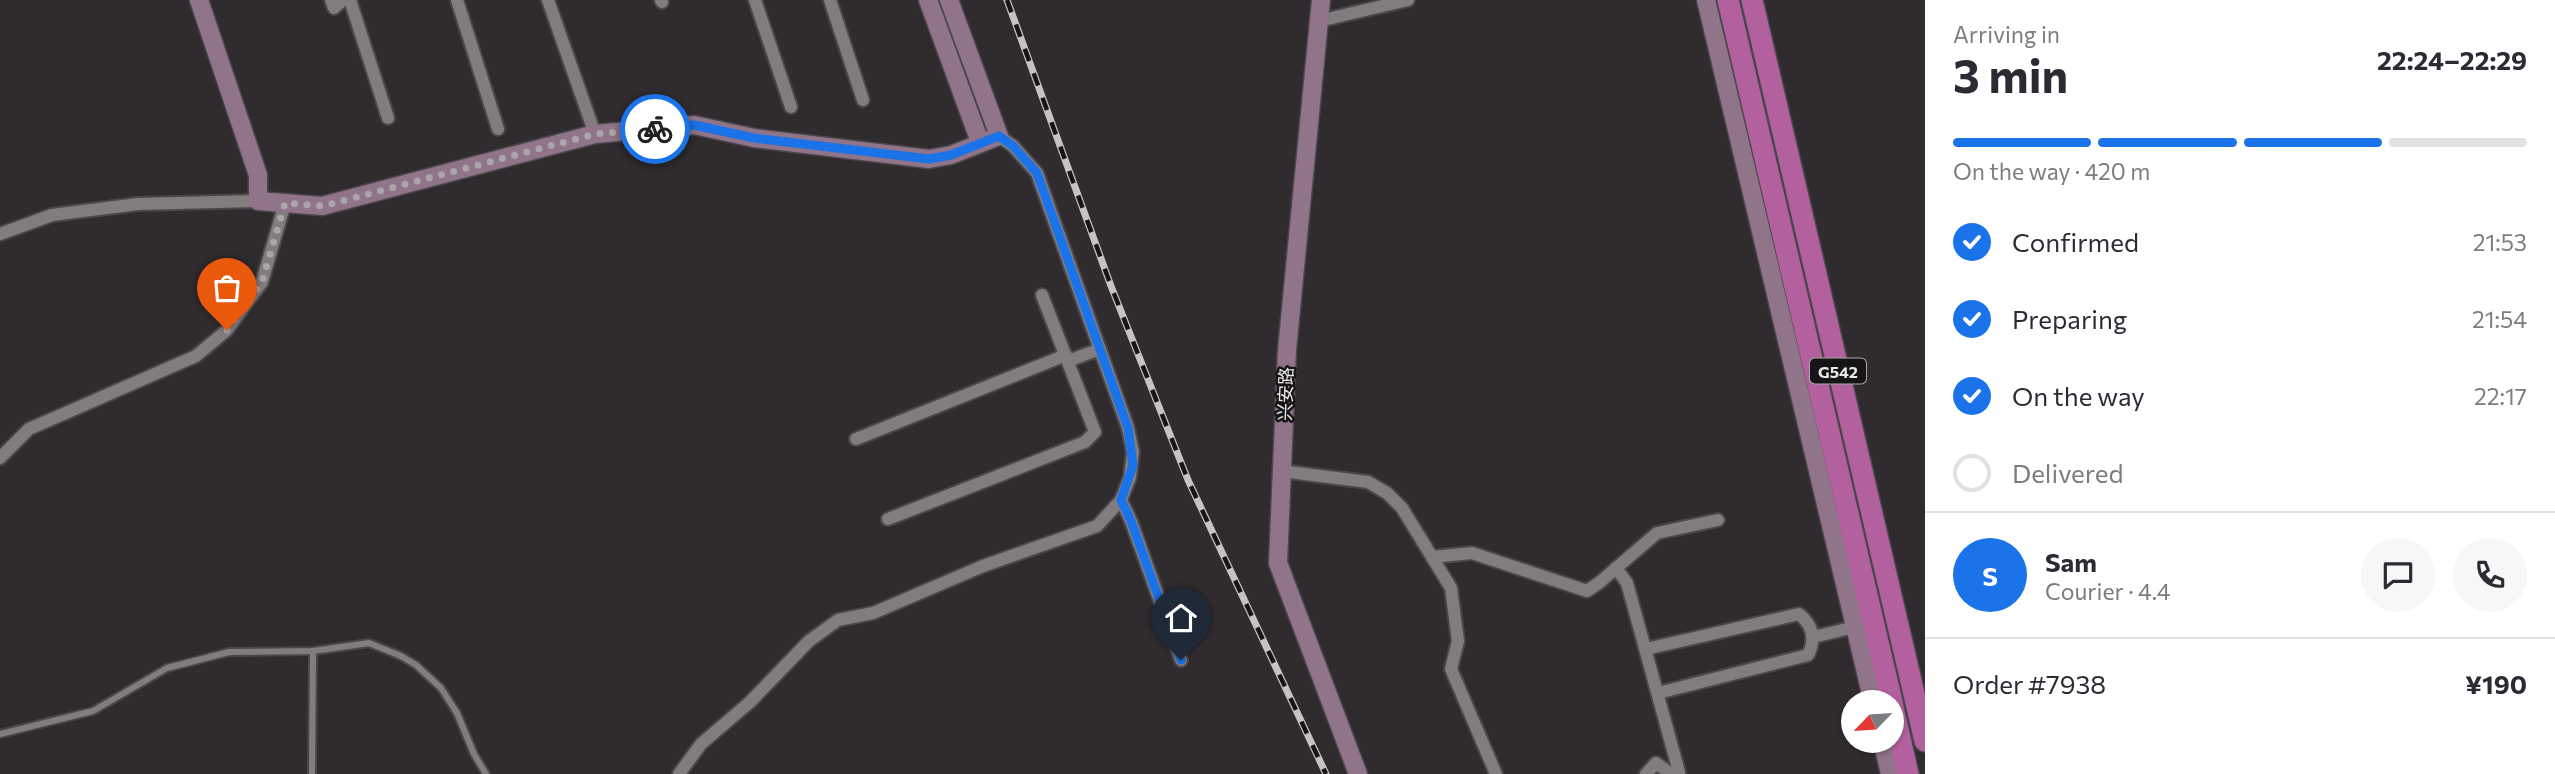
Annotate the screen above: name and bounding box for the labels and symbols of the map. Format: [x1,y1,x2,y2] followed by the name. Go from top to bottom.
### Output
[620,94,690,164] courier
[197,258,257,330] pin
[1810,358,1866,384] road number: G542
[1273,367,1297,421] street label: 兴安路
[1151,588,1211,660] pin
[1841,690,1904,752] north arrow

